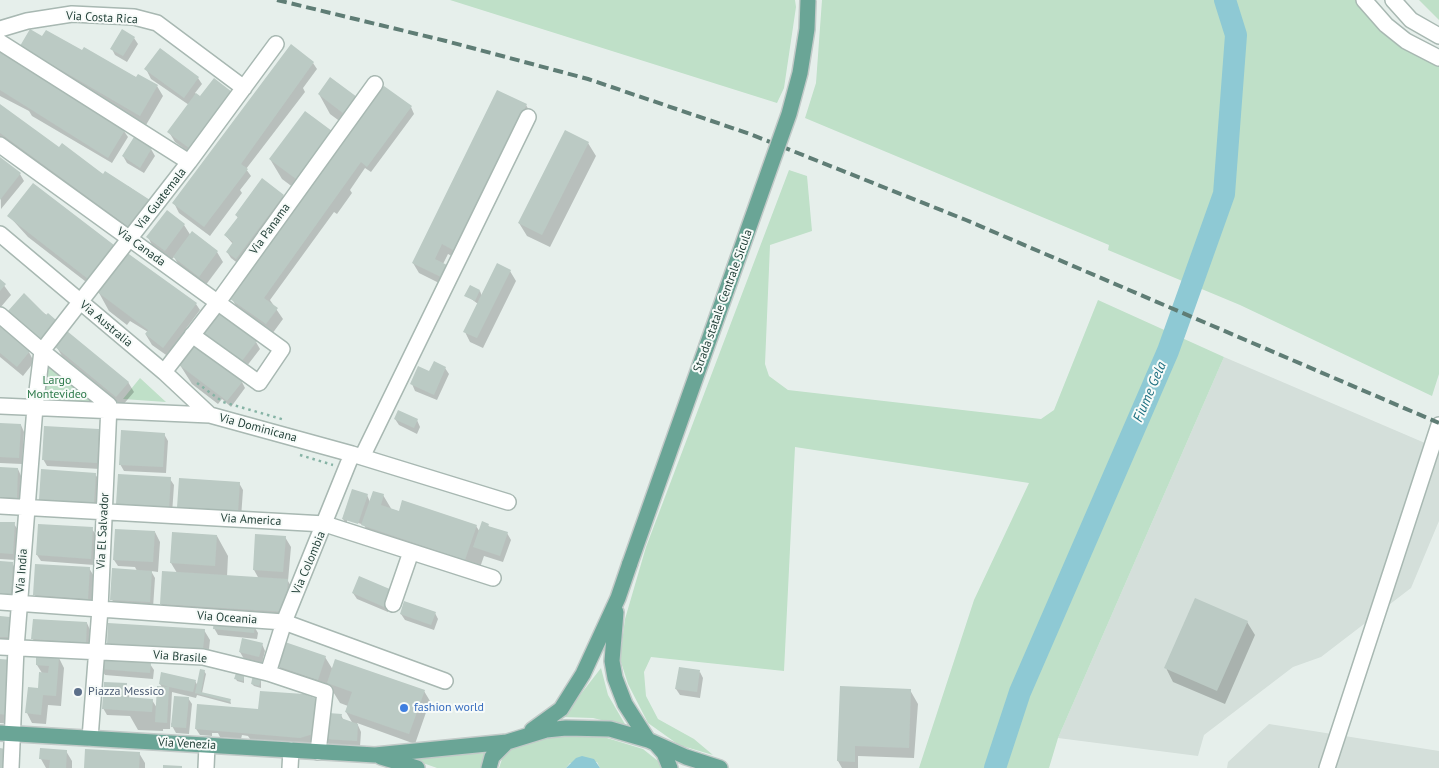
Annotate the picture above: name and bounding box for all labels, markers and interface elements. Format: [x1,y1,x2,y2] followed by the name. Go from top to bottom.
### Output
[66,9,138,27] street label: Via Costa Rica
[133,165,189,233] street label: Via Guatemala
[247,201,293,257] street label: Via Panama
[114,225,168,269] street label: Via Canada
[690,228,756,374] street label: Strada statale Centrale Sicula
[77,298,135,350] street label: Via Australia
[1130,359,1170,425] water label: Fiume Gela
[27,374,87,402] park label: Largo Montevideo
[217,411,299,445] street label: Via Dominicana
[94,492,112,570] street label: Via El Salvador
[220,511,282,529] street label: Via America
[289,529,329,597] street label: Via Colombia
[13,548,31,594] street label: Via India
[196,609,258,627] street label: Via Oceania
[153,648,207,666] street label: Via Brasile
[88,685,164,699] place label: Piazza Messico
[72,686,84,698] marker: Piazza Messico
[414,701,484,715] place label: fashion world
[398,702,410,714] marker: fashion world
[157,735,217,753] street label: Via Venezia

